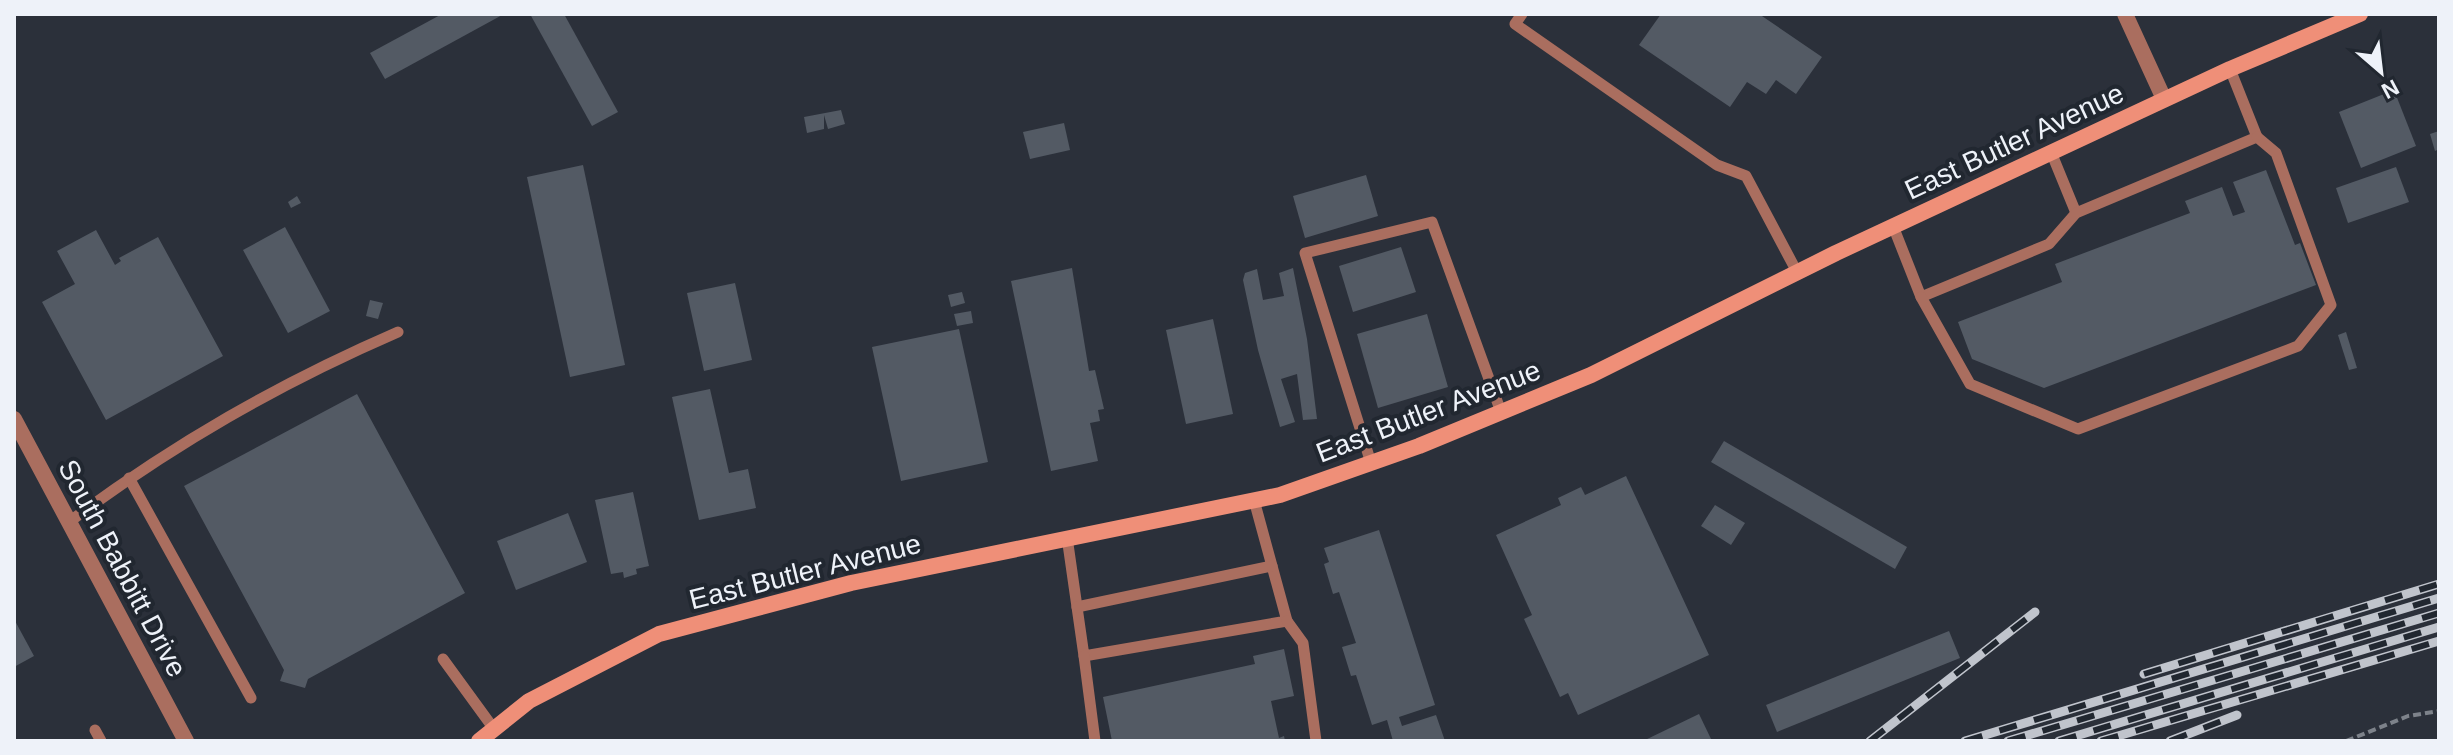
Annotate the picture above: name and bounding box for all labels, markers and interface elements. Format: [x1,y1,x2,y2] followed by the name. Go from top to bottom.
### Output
[2341,32,2421,112] north arrow
[2377,74,2403,104] text: N
[1900,77,2128,206] street label: East Butler Avenue
[1312,354,1545,469] street label: East Butler Avenue
[52,454,193,682] street label: South Babbitt Drive
[686,528,924,615] street label: East Butler Avenue

